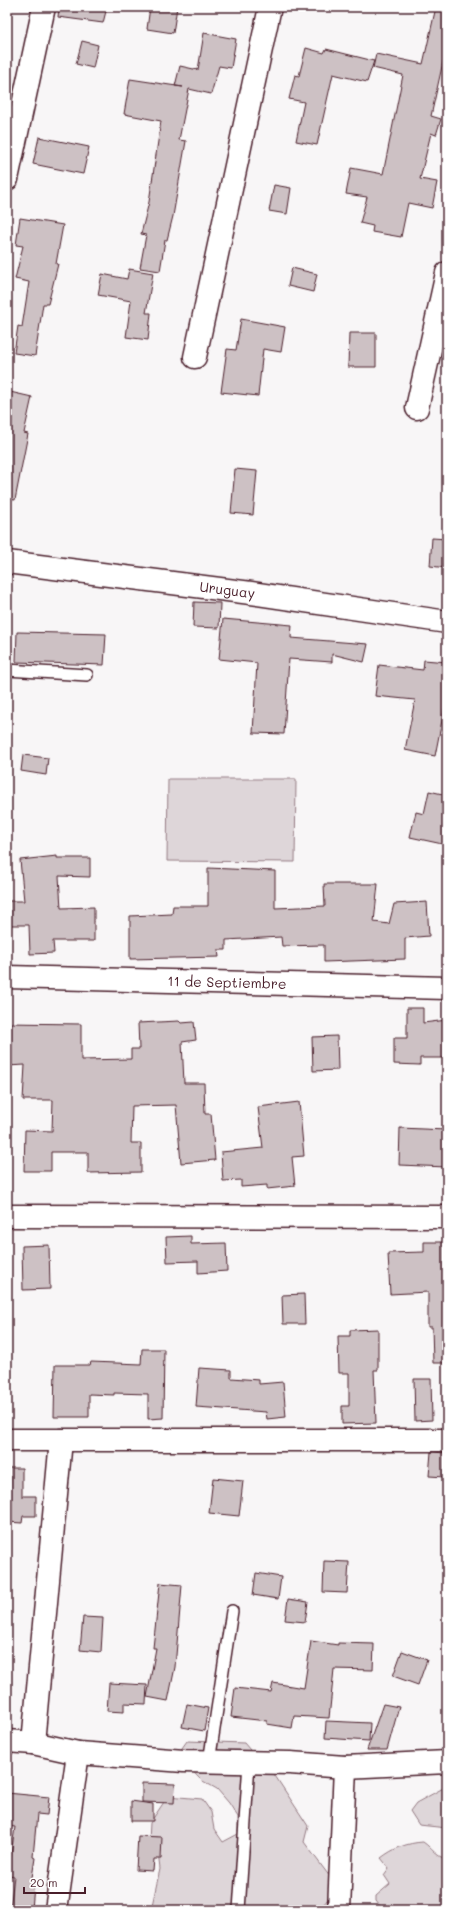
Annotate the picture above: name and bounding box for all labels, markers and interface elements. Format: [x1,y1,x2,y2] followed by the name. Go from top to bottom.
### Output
[198,577,256,602] street label: Uruguay
[167,971,287,993] street label: 11 de Septiembre
[24,1869,85,1895] scale bar
[30,1874,58,1890] text: 20 m

